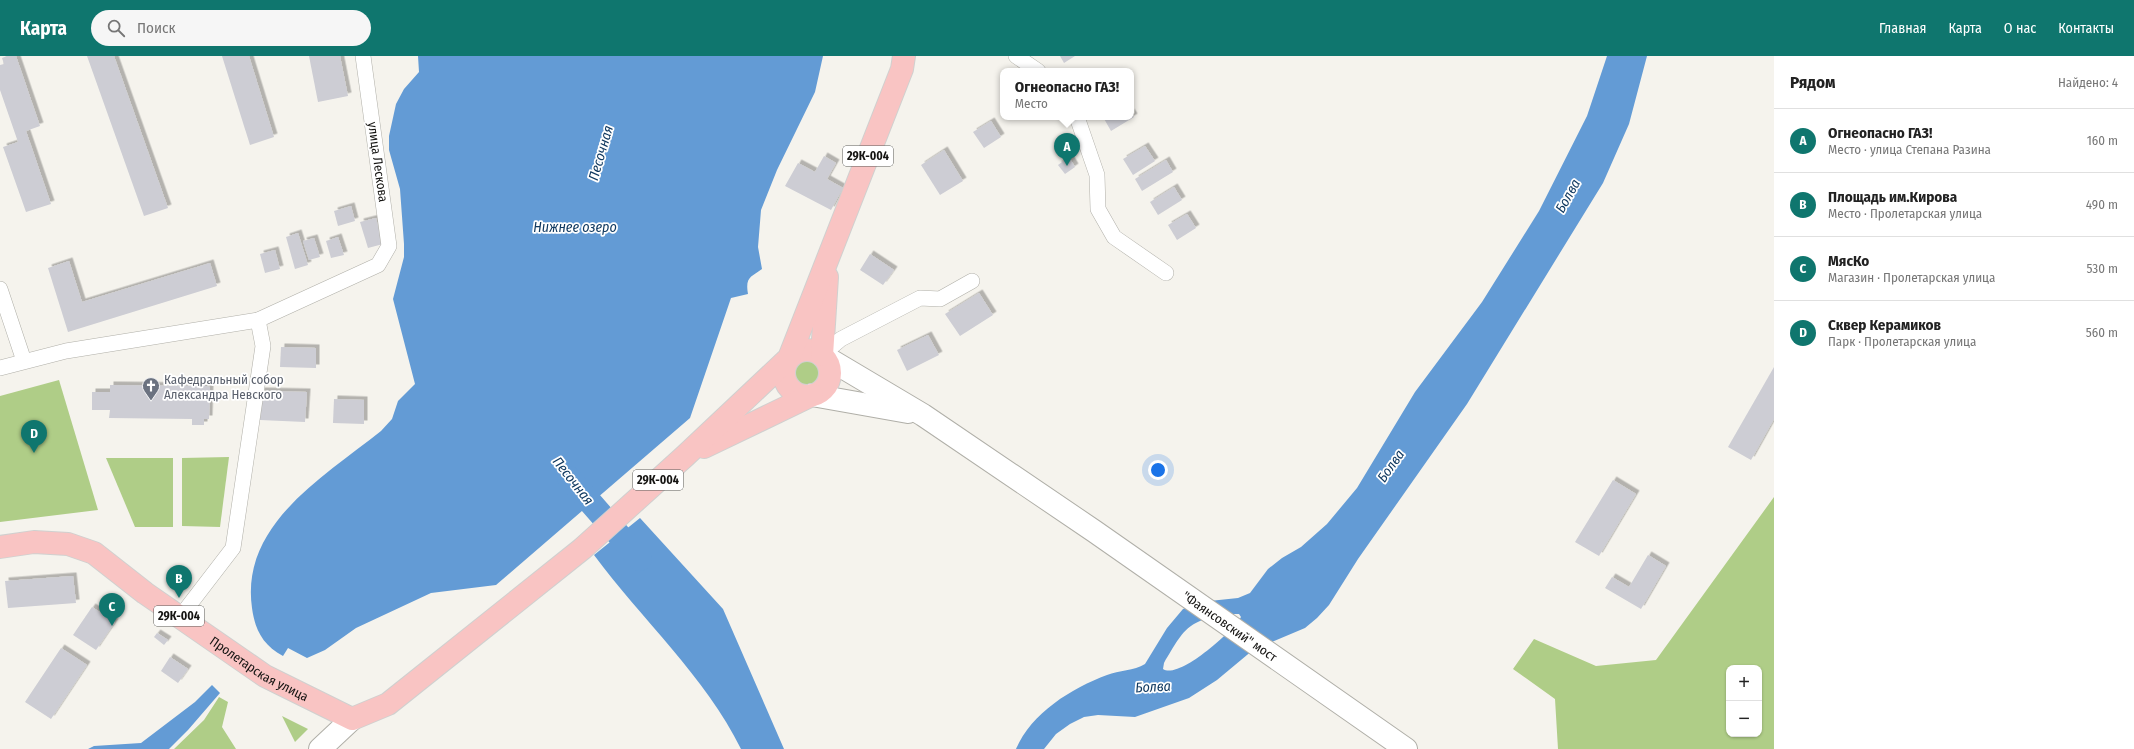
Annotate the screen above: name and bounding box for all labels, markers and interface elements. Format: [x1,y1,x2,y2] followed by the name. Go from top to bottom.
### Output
[91,10,371,46] search box
[20,17,67,40] text: Карта
[105,17,127,39] icon: search
[137,19,175,37] text: Поиск
[1879,20,1926,37] text: Главная
[1948,20,1982,37] text: Карта
[2004,20,2036,37] text: О нас
[2058,20,2114,37] text: Контакты
[1000,68,1134,120] popup
[1790,72,1835,93] text: Рядом
[2058,75,2118,90] text: Найдено: 4
[1015,78,1119,96] text: Огнеопасно ГАЗ!
[1015,96,1048,111] text: Место
[365,121,391,203] street label: улица Лескова
[585,123,617,183] water label: Песочная
[1828,124,1932,142] text: Огнеопасно ГАЗ!
[1054,133,1080,166] pin: A
[1799,133,1807,148] text: A
[2087,133,2118,148] text: 160 m
[1828,142,1991,157] text: Место · улица Степана Разина
[843,146,893,166] road number: 29К-004
[1552,176,1584,216] water label: Болва
[1828,188,1957,206] text: Площадь им.Кирова
[1799,197,1807,212] text: B
[2086,197,2118,212] text: 490 m
[1828,206,1982,221] text: Место · Пролетарская улица
[533,219,617,236] water label: Нижнее озеро
[1828,252,1869,270] text: МясКо
[1800,261,1806,276] text: C
[2086,261,2118,276] text: 530 m
[1828,270,1995,285] text: Магазин · Пролетарская улица
[1828,316,1941,334] text: Сквер Керамиков
[1799,325,1807,340] text: D
[2086,325,2118,340] text: 560 m
[1828,334,1976,349] text: Парк · Пролетарская улица
[164,372,284,402] place label: Кафедральный собор Александра Невского
[141,376,161,401] church icon: Кафедральный собор Александра Невского
[21,420,47,453] pin: D
[1374,447,1408,485] water label: Болва
[549,453,597,509] water label: Песочная
[1148,460,1168,480] your location
[633,470,683,490] road number: 29К-004
[166,565,192,598] pin: B
[1180,588,1281,665] street label: "Фаянсовский" мост
[99,593,125,626] pin: C
[154,606,204,626] road number: 29К-004
[207,633,311,704] street label: Пролетарская улица
[1726,665,1762,737] map controls
[1726,665,1762,701] button: +
[1135,678,1171,696] water label: Болва
[1726,701,1762,737] button: −

